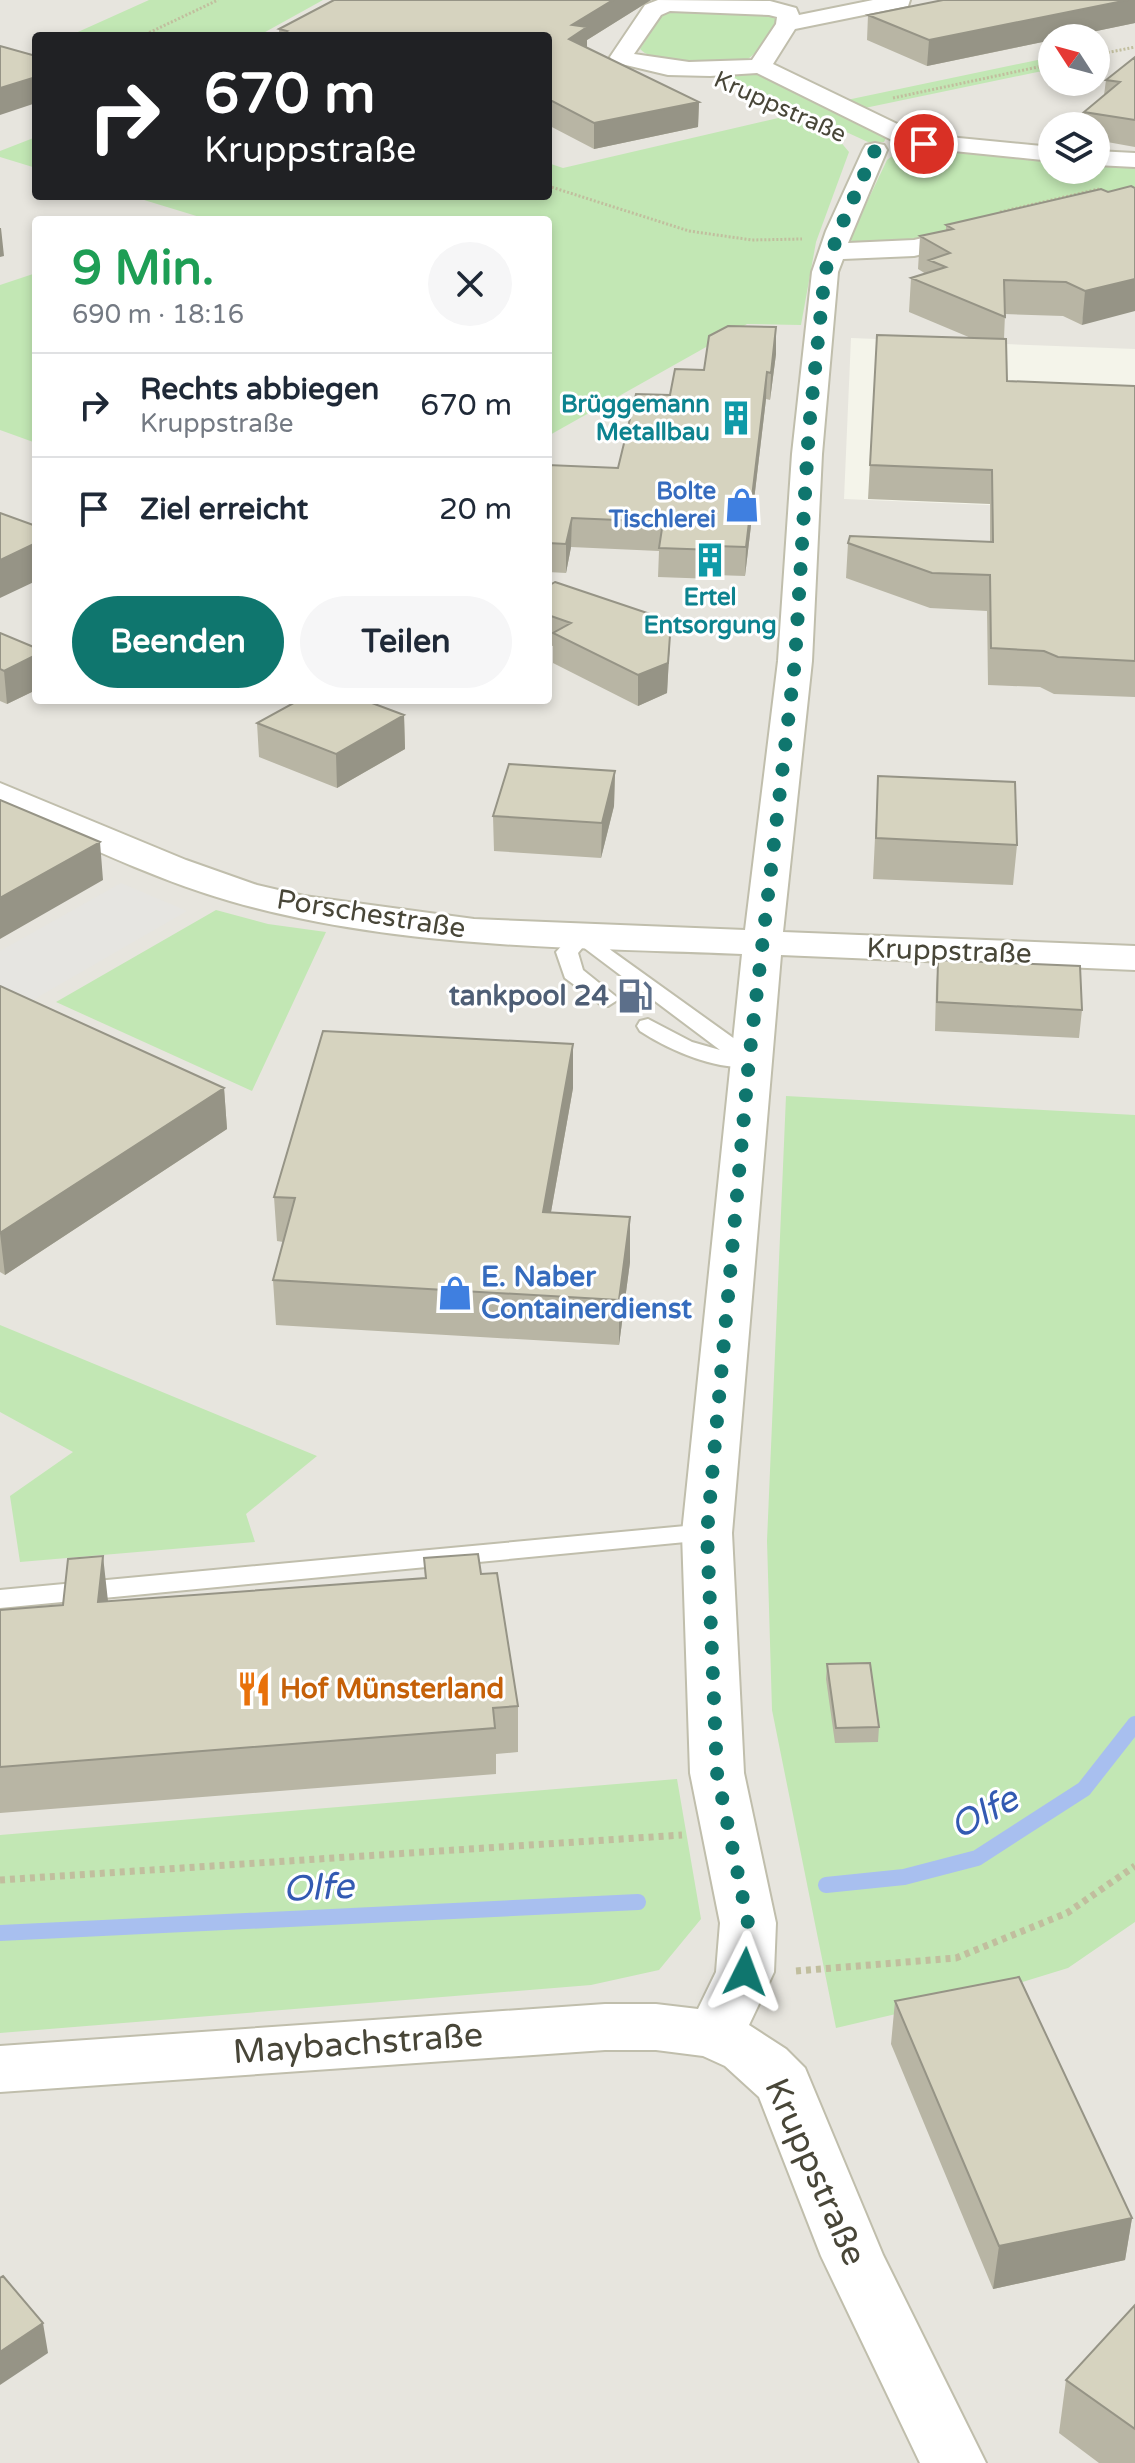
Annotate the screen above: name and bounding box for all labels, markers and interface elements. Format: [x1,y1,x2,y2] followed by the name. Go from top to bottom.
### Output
[1038,24,1110,96] north arrow
[1038,24,1110,184] map controls
[204,61,375,128] text: 670 m
[72,64,176,168] icon: right
[709,65,851,149] street label: Kruppstraße
[890,110,958,178] pin
[1038,112,1110,184] button: layers
[902,122,946,166] icon: arrive
[204,129,416,172] text: Kruppstraße
[72,240,214,298] text: 9 Min.
[428,242,512,326] button: close
[72,299,244,330] text: 690 m · 18:16
[140,371,379,408] text: Rechts abbiegen
[72,383,116,427] icon: right
[420,387,512,424] text: 670 m
[561,390,710,447] place label: Brüggemann Metallbau
[717,399,755,437] building icon: Brüggemann Metallbau
[140,408,293,439] text: Kruppstraße
[608,477,716,534] place label: Bolte Tischlerei
[723,486,761,524] shop icon: Bolte Tischlerei
[72,487,116,531] icon: arrive
[140,491,308,528] text: Ziel erreicht
[439,491,512,528] text: 20 m
[691,541,729,579] building icon: Ertel Entsorgung
[643,583,777,640] place label: Ertel Entsorgung
[72,596,284,688] button: Beenden
[300,596,512,688] button: Teilen
[274,882,468,946] street label: Porschestraße
[866,931,1032,971] street label: Kruppstraße
[616,977,654,1015] fuel station icon: tankpool 24
[449,979,609,1013] place label: tankpool 24
[481,1260,692,1326] place label: E. Naber Containerdienst
[436,1274,474,1312] shop icon: E. Naber Containerdienst
[235,1670,273,1708] restaurant icon: Hof Münsterland
[280,1672,504,1706] place label: Hof Münsterland
[943,1777,1027,1849] water label: Olfe
[281,1865,356,1911] water label: Olfe
[703,1930,787,2014] position arrow
[232,2015,484,2073] street label: Maybachstraße
[755,2072,875,2272] street label: Kruppstraße

